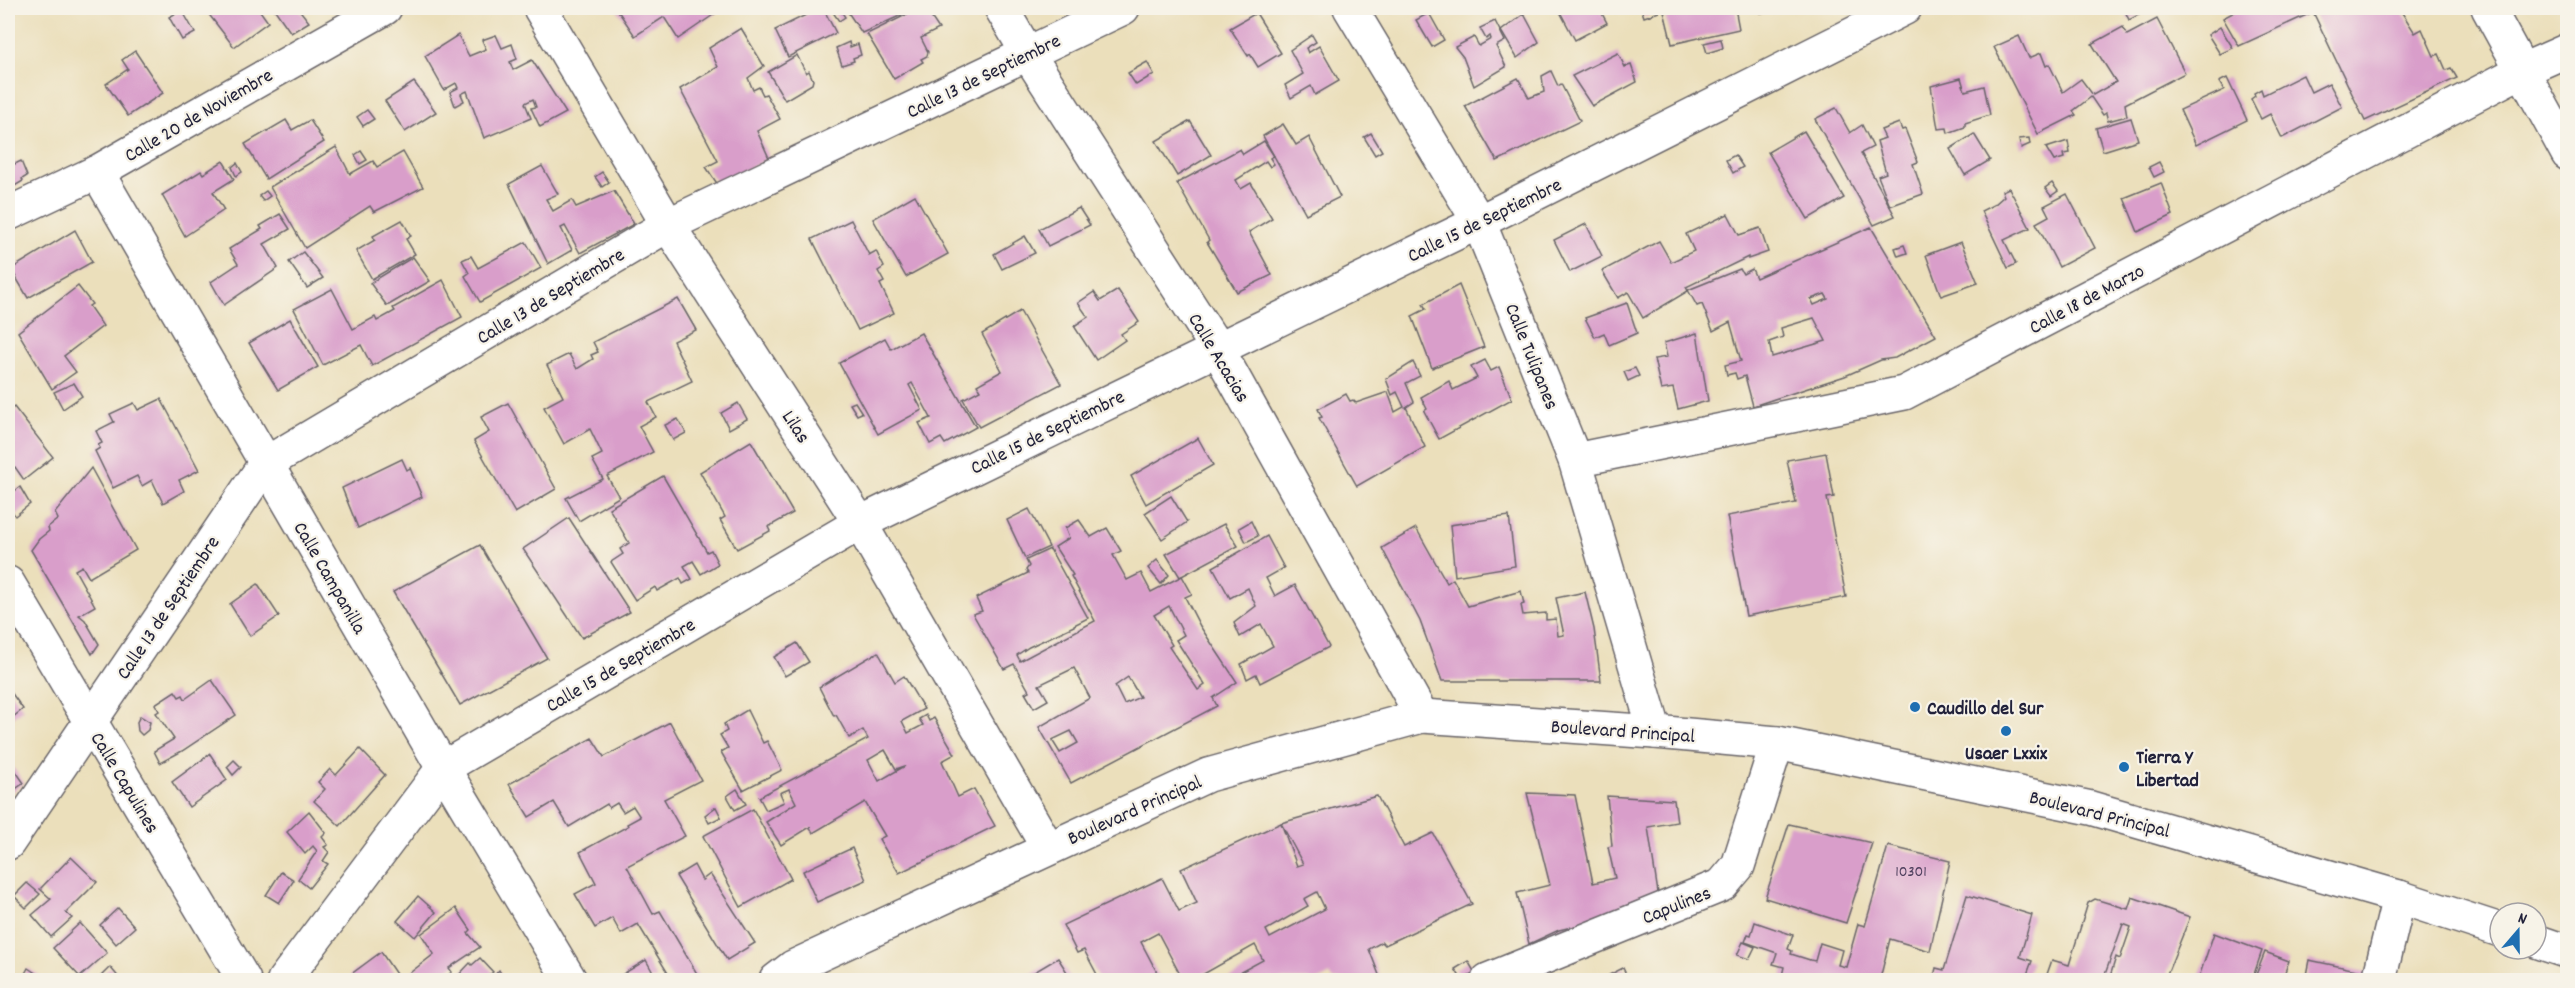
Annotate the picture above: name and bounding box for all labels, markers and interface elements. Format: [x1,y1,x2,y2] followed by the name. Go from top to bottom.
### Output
[903,28,1066,127] street label: Calle 13 de Septiembre
[120,63,279,171] street label: Calle 20 de Noviembre
[1403,172,1567,271] street label: Calle 15 de Septiembre
[472,242,631,353] street label: Calle 13 de Septiembre
[2025,258,2150,343] street label: Calle 18 de Marzo
[1496,300,1564,414] street label: Calle Tulipanes
[1180,308,1255,409] street label: Calle Acacias
[966,384,1130,483] street label: Calle 15 de Septiembre
[773,406,816,450] street label: Lilas
[285,517,372,640] street label: Calle Campanilla
[111,531,228,686] street label: Calle 13 de Septiembre
[542,612,702,721] street label: Calle 15 de Septiembre
[1927,696,2044,724] place label: Caudillo del Sur
[1908,700,1922,714] marker: Caudillo del Sur
[1550,714,1696,752] street label: Boulevard Principal
[1999,724,2013,738] marker: Usaer Lxxix
[82,727,165,840] street label: Calle Capulines
[1965,741,2048,769] place label: Usaer Lxxix
[2136,745,2199,796] place label: Tierra Y Libertad
[2117,760,2131,774] marker: Tierra Y Libertad
[1064,770,1207,854] street label: Boulevard Principal
[2026,785,2173,847] street label: Boulevard Principal
[1895,861,1927,884] house number: 10301
[1639,880,1716,933] street label: Capulines
[2488,901,2548,961] north arrow
[2515,907,2530,931] text: N

